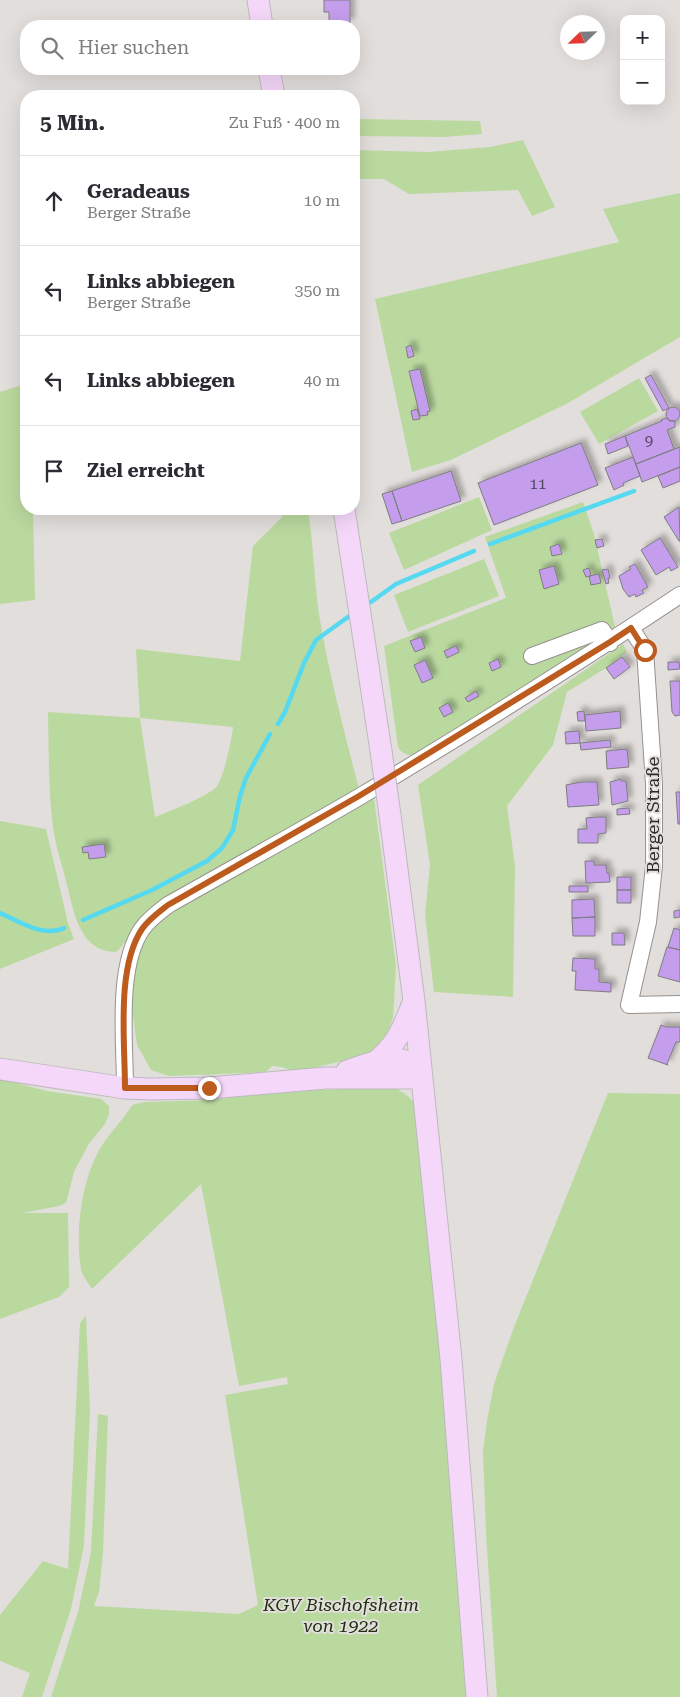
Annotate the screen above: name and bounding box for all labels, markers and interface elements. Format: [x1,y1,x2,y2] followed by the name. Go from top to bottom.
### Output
[560,15,605,60] north arrow
[620,15,665,105] map controls
[620,15,665,60] button: +
[20,20,360,75] search box
[38,34,66,62] icon: search
[78,36,189,59] text: Hier suchen
[620,60,665,105] button: −
[40,111,105,135] text: 5 Min.
[229,113,340,132] text: Zu Fuß · 400 m
[87,180,190,203] text: Geradeaus
[40,187,68,215] icon: ahead
[303,191,340,210] text: 10 m
[87,203,191,222] text: Berger Straße
[87,270,235,293] text: Links abbiegen
[40,277,68,305] icon: left
[294,281,340,300] text: 350 m
[87,293,191,312] text: Berger Straße
[40,367,68,395] icon: left
[87,369,235,392] text: Links abbiegen
[303,371,340,390] text: 40 m
[645,432,653,450] house number: 9
[40,457,68,485] icon: arrive
[87,459,205,482] text: Ziel erreicht
[530,475,546,493] house number: 11
[634,639,657,662] route start
[642,757,663,873] street label: Berger Straße
[198,1077,221,1100] route end
[262,1594,419,1636] park label: KGV Bischofsheim von 1922

